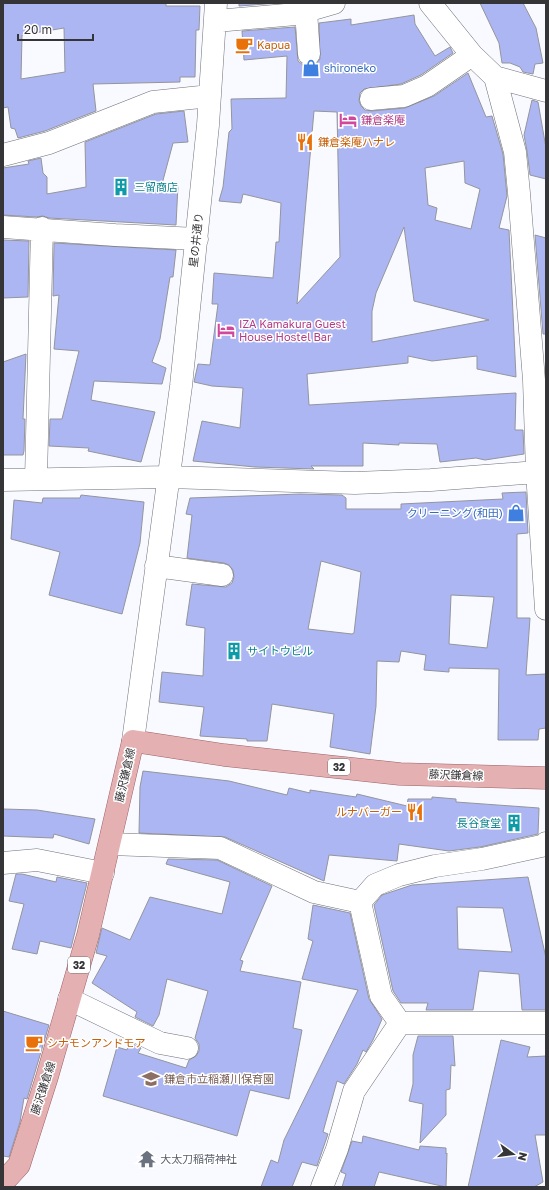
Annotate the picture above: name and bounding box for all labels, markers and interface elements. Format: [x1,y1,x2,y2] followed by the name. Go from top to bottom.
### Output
[18,16,93,42] scale bar
[24,22,52,37] text: 20 m
[234,35,254,55] cafe icon: Kapua
[257,38,290,51] place label: Kapua
[301,58,321,78] shop icon: shironeko
[324,61,376,74] place label: shironeko
[338,110,358,130] hotel icon: 鎌倉楽庵
[361,113,405,126] place label: 鎌倉楽庵
[295,132,315,152] restaurant icon: 鎌倉楽庵ハナレ
[318,135,395,148] place label: 鎌倉楽庵ハナレ
[111,177,131,197] building icon: 三留商店
[134,180,178,193] place label: 三留商店
[186,212,205,268] street label: 星の井通り
[239,317,346,343] place label: IZA Kamakura Guest House Hostel Bar
[216,320,236,340] hotel icon: IZA Kamakura Guest House Hostel Bar
[506,503,526,523] shop icon: クリーニング(和田)
[407,506,503,519] place label: クリーニング(和田)
[224,641,244,661] building icon: サイトウビル
[247,644,313,657] place label: サイトウビル
[112,747,137,803] street label: 藤沢鎌倉線
[328,759,350,775] road number: 32
[428,767,484,782] street label: 藤沢鎌倉線
[405,802,425,822] restaurant icon: ルナバーガー
[336,805,402,818] place label: ルナバーガー
[504,813,524,833] building icon: 長谷食堂
[457,816,501,829] place label: 長谷食堂
[68,957,90,973] road number: 32
[24,1033,44,1053] cafe icon: シナモンアンドモア
[47,1036,146,1049] place label: シナモンアンドモア
[28,1060,57,1116] street label: 藤沢鎌倉線
[141,1069,161,1089] school or university icon: 鎌倉市立稲瀬川保育園
[164,1072,274,1085] place label: 鎌倉市立稲瀬川保育園
[493,1134,533,1174] north arrow
[137,1149,157,1169] temple icon: 大太刀稲荷神社
[516,1151,531,1162] text: N
[160,1152,237,1165] place label: 大太刀稲荷神社

